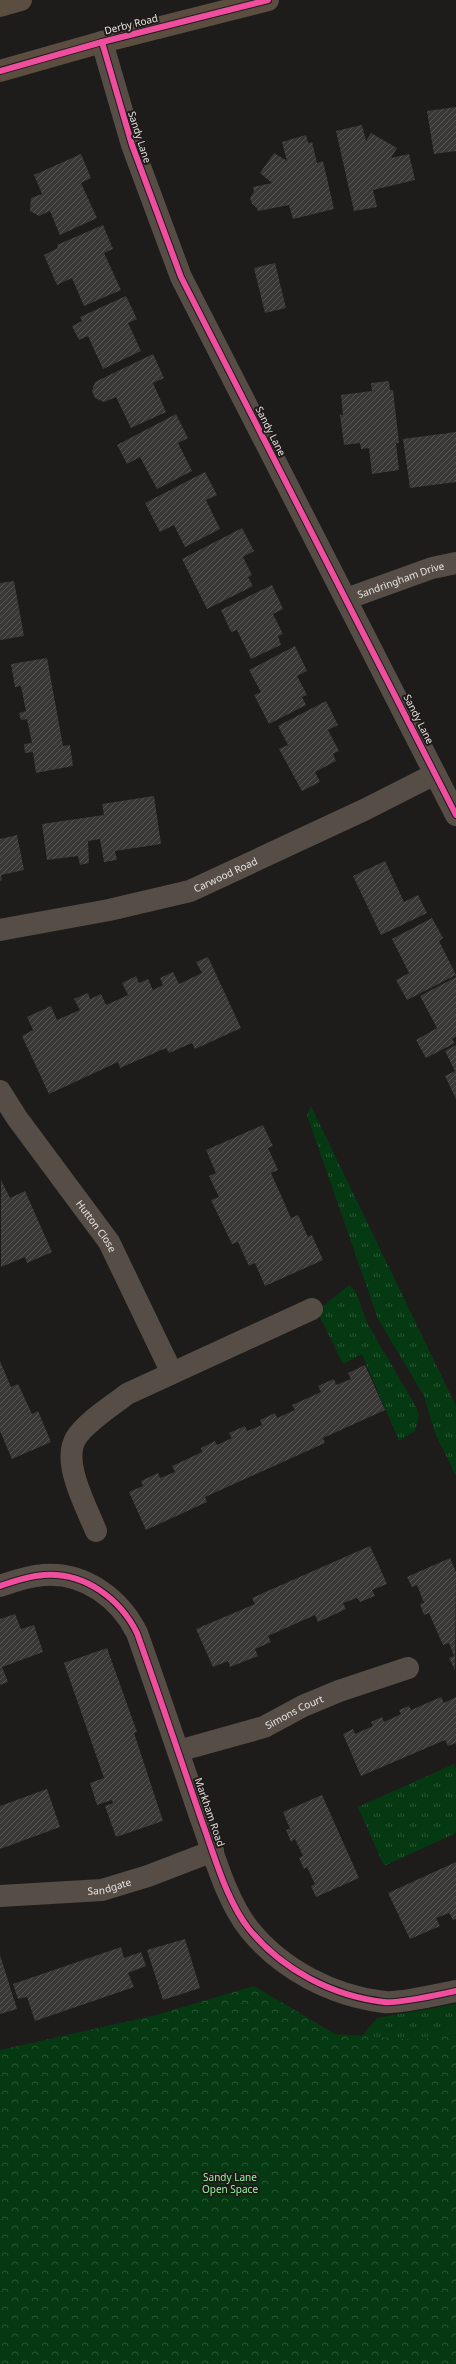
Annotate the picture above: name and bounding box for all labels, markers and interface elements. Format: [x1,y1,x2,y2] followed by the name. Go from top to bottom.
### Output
[103,11,159,37] street label: Derby Road
[125,109,155,165] street label: Sandy Lane
[253,404,290,458] street label: Sandy Lane
[355,559,446,601] street label: Sandringham Drive
[401,692,438,746] street label: Sandy Lane
[191,854,260,895] street label: Carwood Road
[73,1197,120,1255] street label: Hutton Close
[262,1691,326,1732] street label: Simons Court
[192,1776,228,1848] street label: Markham Road
[87,1874,133,1898] street label: Sandgate
[202,2170,258,2196] park label: Sandy Lane Open Space

